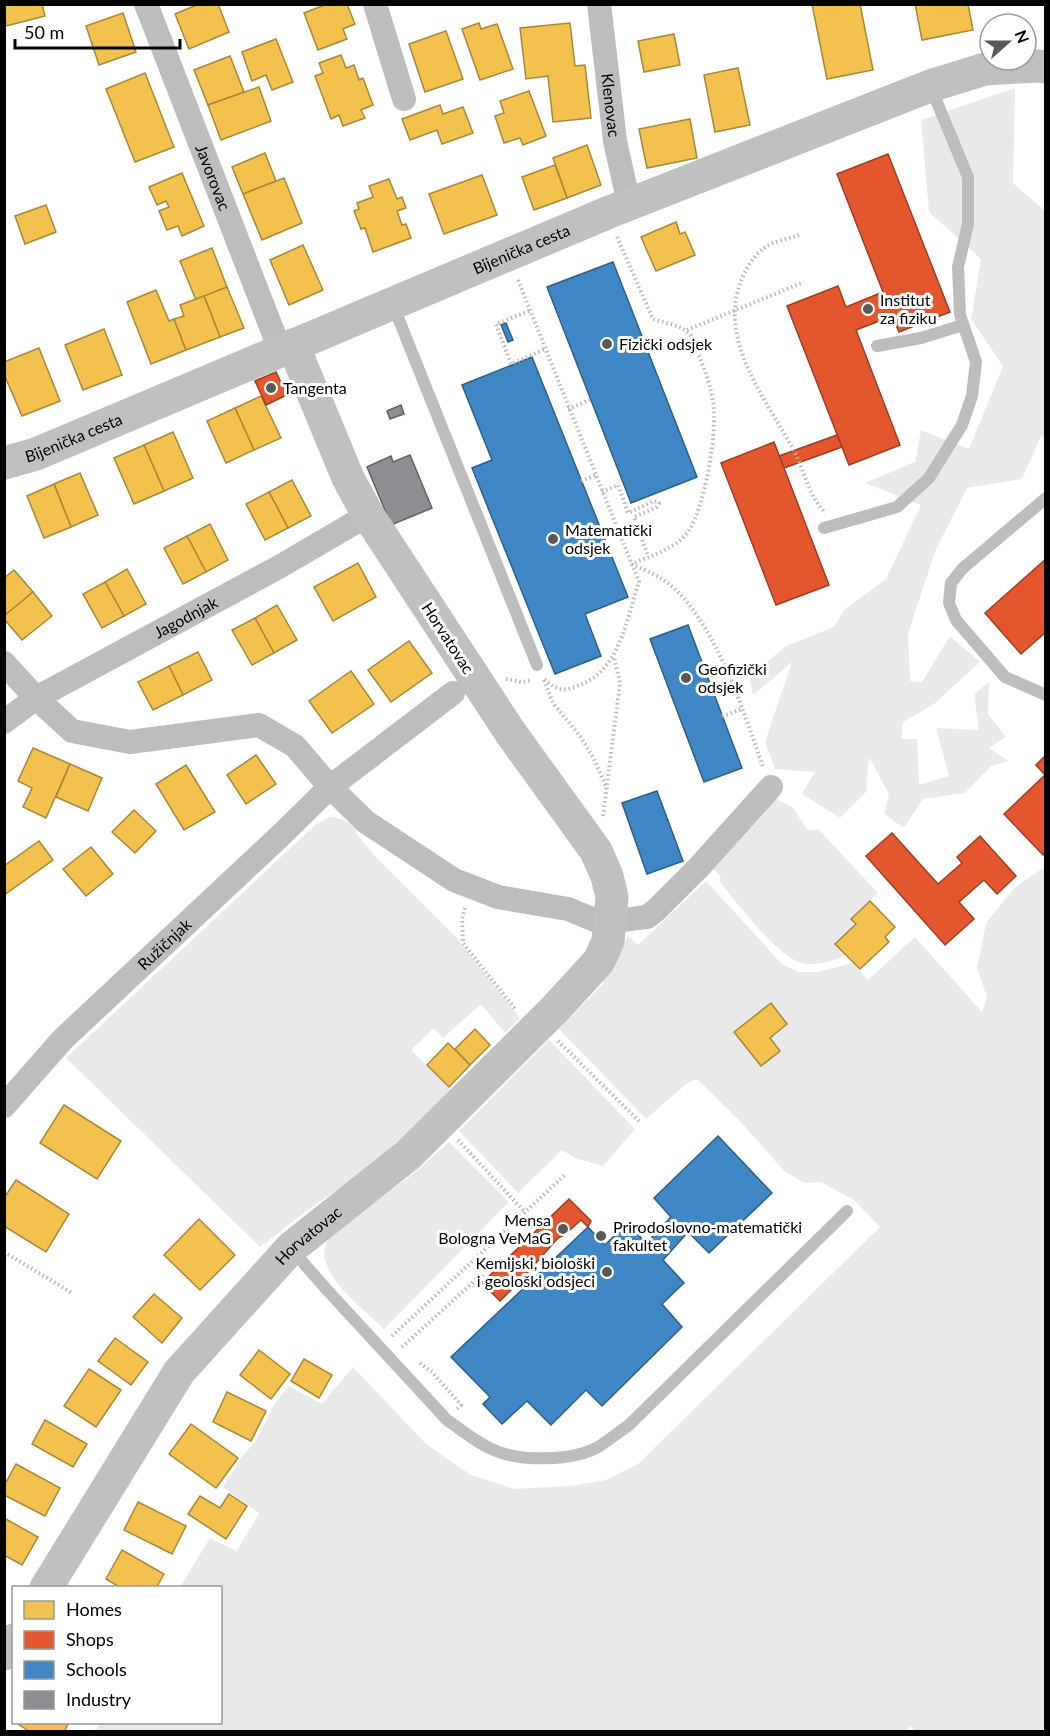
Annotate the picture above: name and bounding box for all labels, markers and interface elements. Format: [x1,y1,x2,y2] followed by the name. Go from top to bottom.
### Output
[15,12,180,50] scale bar
[978,12,1038,72] north arrow
[24,21,64,43] text: 50 m
[1011,27,1034,46] text: N
[598,72,625,139] street label: Klenovac
[192,141,235,213] street label: Javorovac
[470,220,573,278] street label: Bijenička cesta
[880,290,937,327] place label: Institut za fiziku
[861,302,875,316] marker: Institut za fiziku
[619,334,713,353] place label: Fizički odsjek
[600,337,614,351] marker: Fizički odsjek
[283,378,347,397] place label: Tangenta
[264,381,278,395] marker: Tangenta
[23,409,125,466] street label: Bijenička cesta
[565,520,652,557] place label: Matematički odsjek
[546,532,560,546] marker: Matematički odsjek
[150,592,221,642] street label: Jagodnjak
[418,599,479,677] street label: Horvatovac
[698,659,767,696] place label: Geofizički odsjek
[679,671,693,685] marker: Geofizički odsjek
[133,914,195,973] street label: Ružičnjak
[271,1202,345,1268] street label: Horvatovac
[438,1210,551,1247] place label: Mensa Bologna VeMaG
[613,1217,802,1254] place label: Prirodoslovno-matematički fakultet
[556,1222,570,1236] marker: Mensa Bologna VeMaG
[594,1229,608,1243] marker: Prirodoslovno-matematički fakultet
[475,1253,595,1290] place label: Kemijski, biološki i geološki odsjeci
[600,1265,614,1279] marker: Kemijski, biološki i geološki odsjeci
[12,1586,222,1724] legend
[66,1598,122,1620] text: Homes
[66,1628,114,1650] text: Shops
[66,1658,127,1680] text: Schools
[66,1688,132,1710] text: Industry

